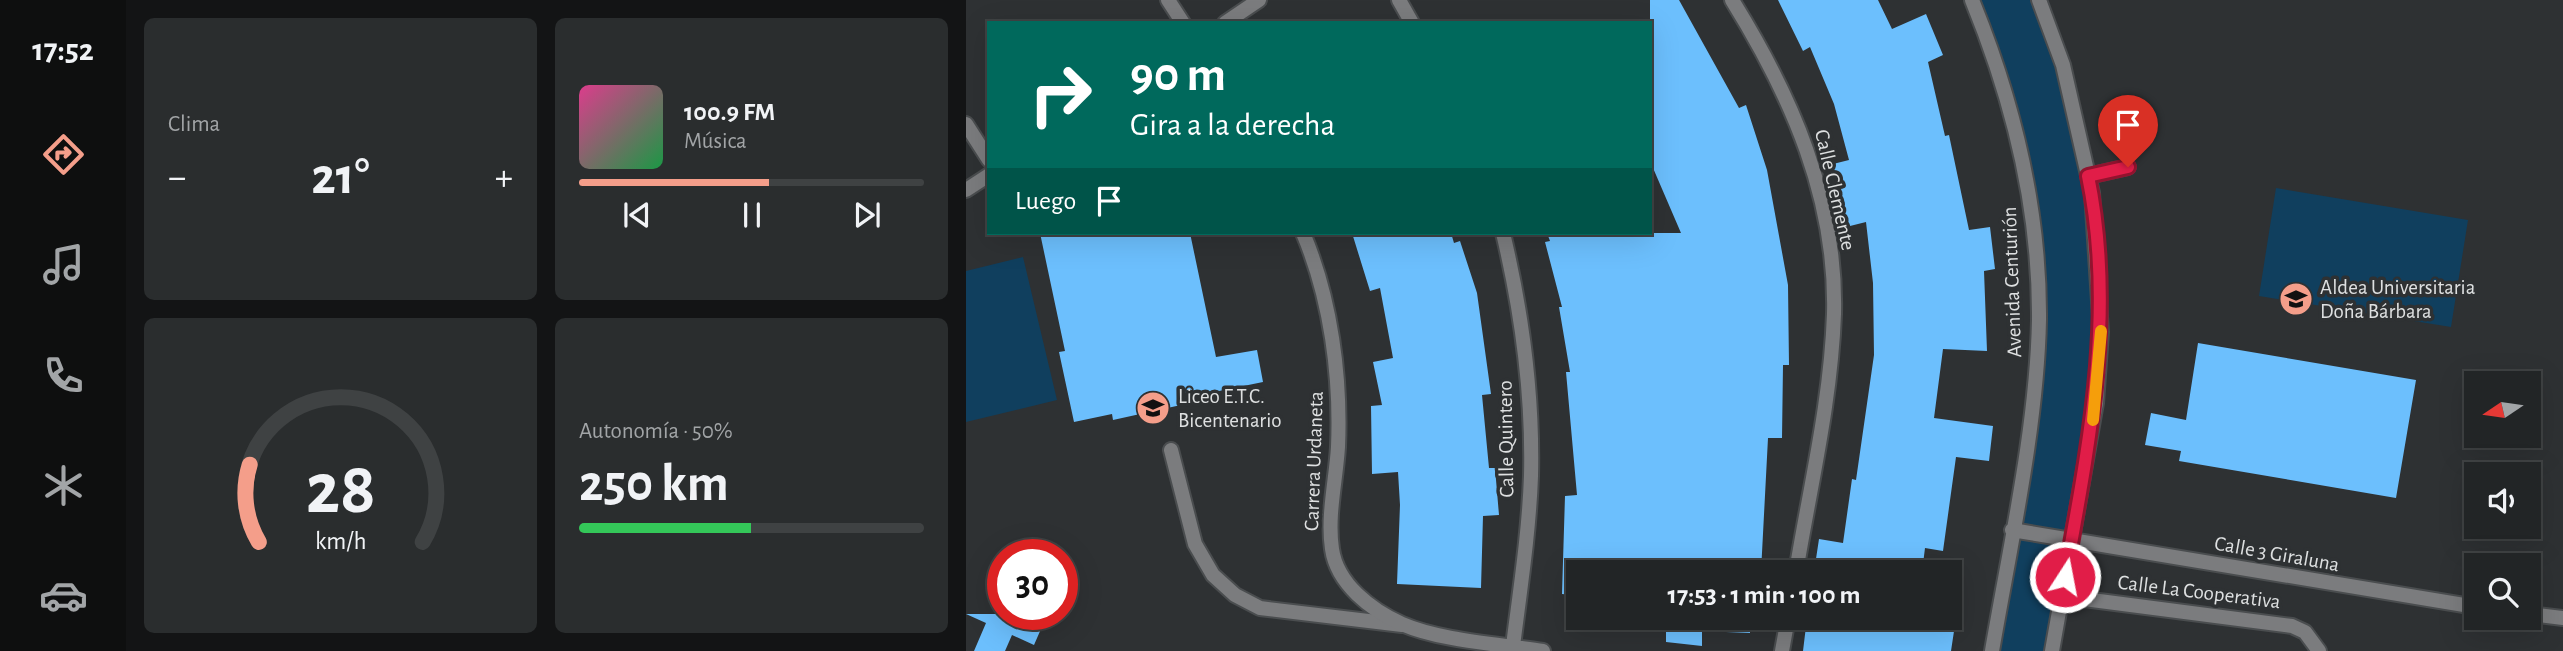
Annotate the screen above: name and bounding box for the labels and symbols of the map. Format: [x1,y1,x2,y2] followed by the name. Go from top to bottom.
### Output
[2098,95,2158,167] pin
[1811,128,1859,252] street label: Calle Clemente
[1999,206,2025,358] street label: Avenida Centurión
[2320,277,2476,322] place label: Aldea Universitaria Doña Bárbara
[2277,280,2315,318] school or university icon: Aldea Universitaria Doña Bárbara
[2464,371,2541,448] north arrow
[1494,380,1518,498] street label: Calle Quintero
[1178,386,1282,431] place label: Liceo E.T.C. Bicentenario
[1134,389,1172,427] school or university icon: Liceo E.T.C. Bicentenario
[1301,390,1327,531] street label: Carrera Urdaneta
[2213,533,2341,575] street label: Calle 3 Giraluna
[987,539,1078,630] speed limit sign: 30
[2028,540,2102,614] position arrow
[2116,572,2282,612] street label: Calle La Cooperativa

